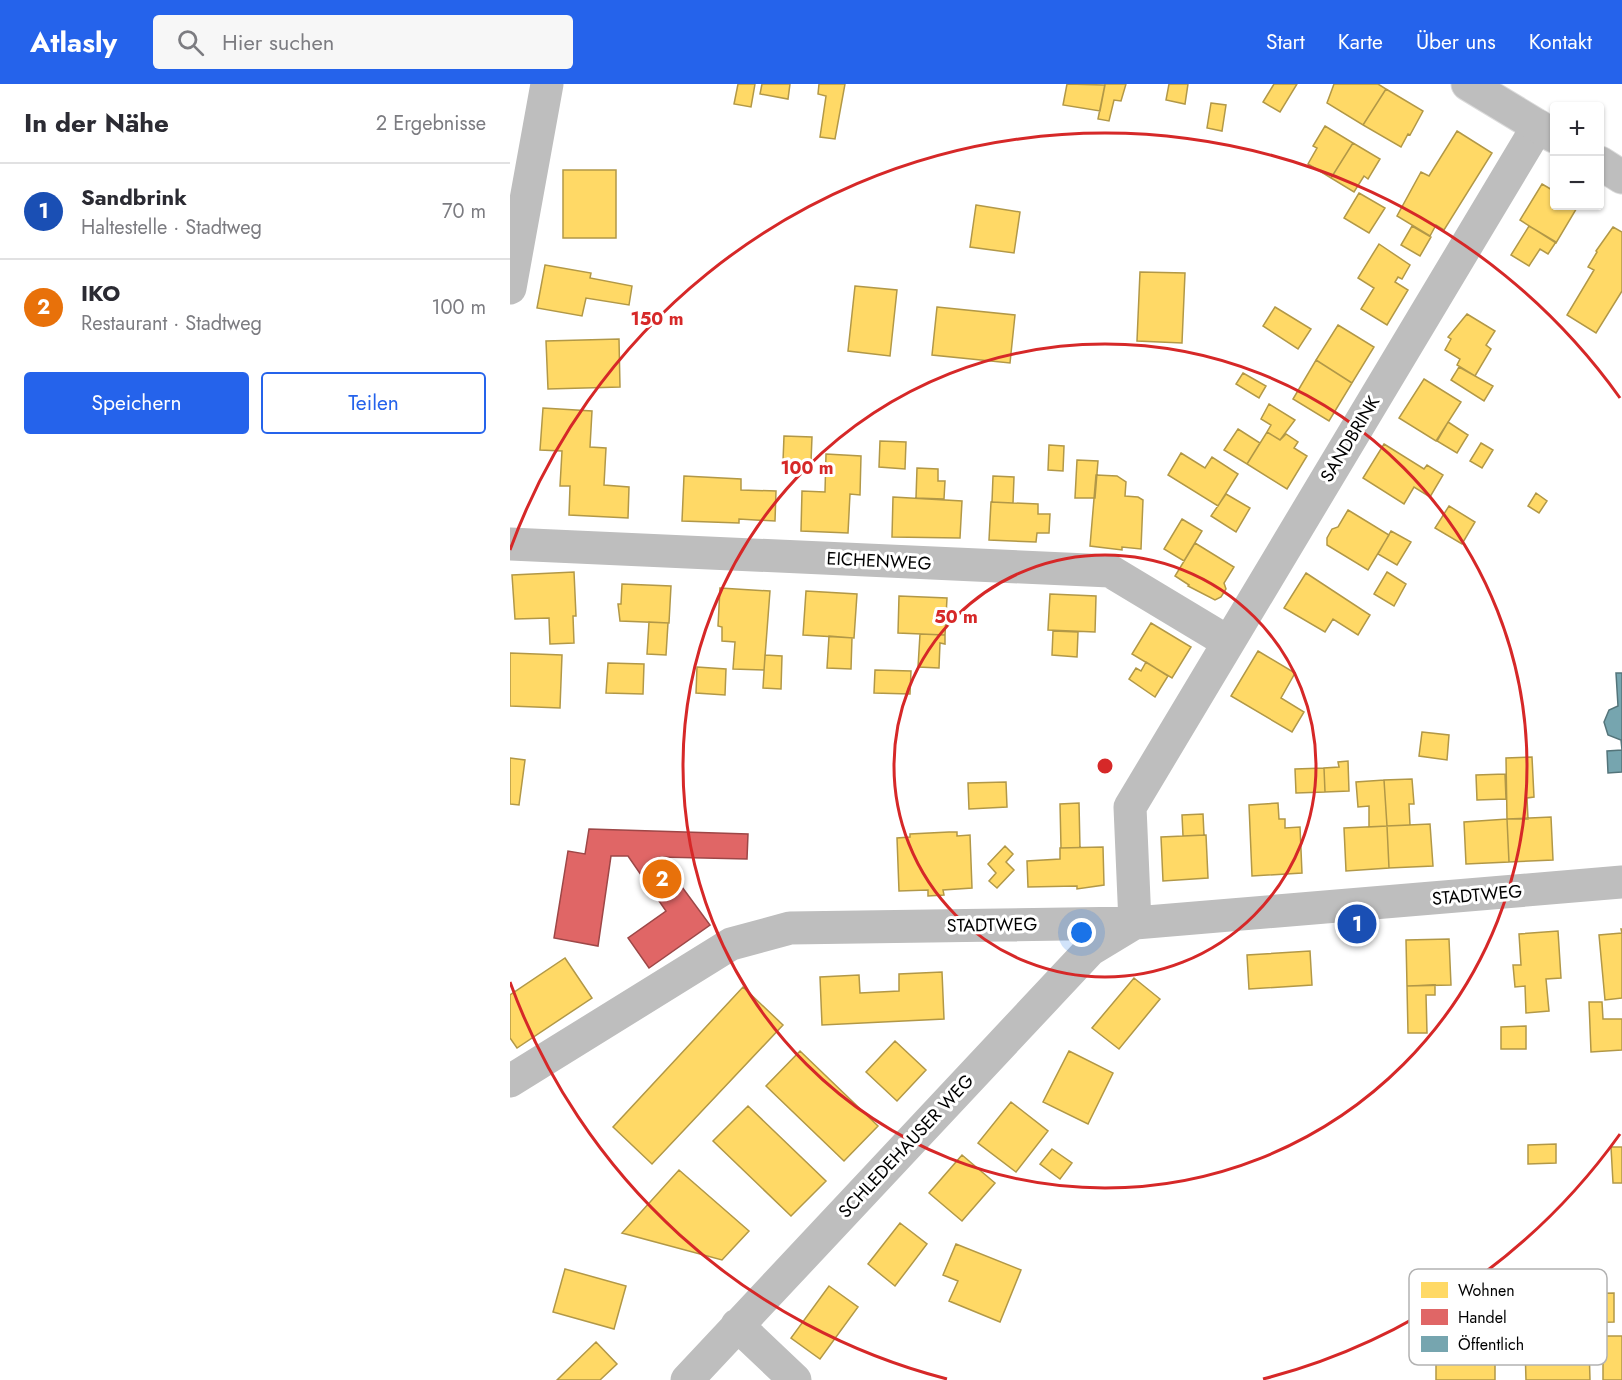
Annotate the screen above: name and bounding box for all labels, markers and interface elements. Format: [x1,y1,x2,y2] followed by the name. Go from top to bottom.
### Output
[153,15,573,69] search box
[30,22,117,63] text: Atlasly
[174,26,207,59] icon: search
[222,26,334,58] text: Hier suchen
[1266,27,1305,57] text: Start
[1338,27,1383,57] text: Karte
[1416,27,1496,57] text: Über uns
[1529,27,1592,57] text: Kontakt
[1550,102,1604,210] map controls
[1550,102,1604,156] button: +
[24,104,169,142] text: In der Nähe
[376,109,486,138] text: 2 Ergebnisse
[1550,156,1604,210] button: −
[81,181,187,213] text: Sandbrink
[38,197,49,226] text: 1
[442,197,486,226] text: 70 m
[81,213,262,242] text: Haltestelle · Stadtweg
[81,277,120,309] text: IKO
[37,293,50,322] text: 2
[431,293,486,322] text: 100 m
[631,306,683,332] text: 150 m
[81,309,262,338] text: Restaurant · Stadtweg
[24,372,249,434] button: Speichern
[261,372,486,434] button: Teilen
[1314,390,1386,487] street label: SANDBRINK
[780,455,834,481] text: 100 m
[826,545,932,577] street label: EICHENWEG
[934,604,978,630] text: 50 m
[1095,756,1115,776] centre of rings
[642,856,682,902] pin: 2
[1431,878,1523,912] street label: STADTWEG
[1338,902,1376,946] pin: 1
[946,911,1038,939] street label: STADTWEG
[1067,918,1096,947] your location
[832,1068,980,1224] street label: SCHLEDEHAUSER WEG
[1409,1269,1607,1365] legend
[1458,1279,1515,1302] text: Wohnen
[1458,1306,1507,1329] text: Handel
[1458,1333,1524,1356] text: Öffentlich

